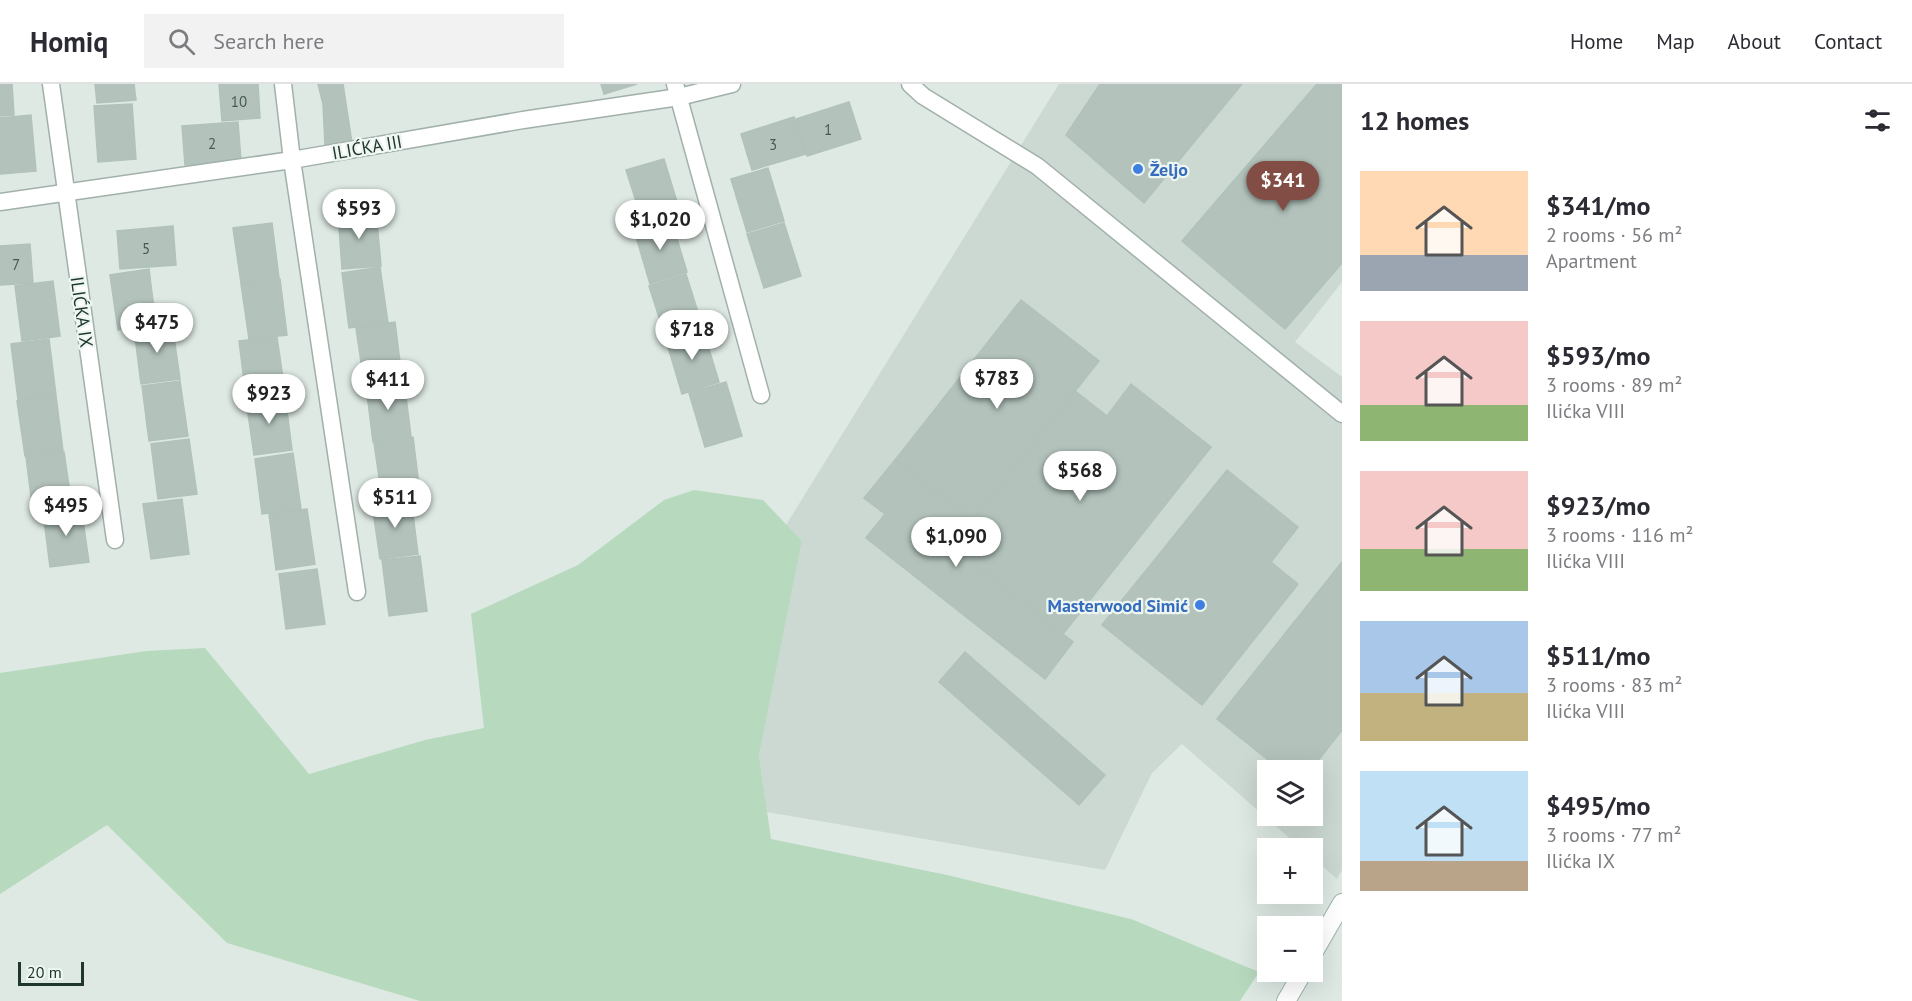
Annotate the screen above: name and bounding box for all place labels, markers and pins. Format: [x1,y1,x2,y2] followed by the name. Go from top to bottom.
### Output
[1150,158,1188,181] place label: Željo
[1247,161,1319,212] pin: $341
[1131,162,1145,176] marker: Željo
[323,189,395,240] pin: $593
[611,200,709,251] pin: $1,020
[121,303,193,354] pin: $475
[656,310,728,361] pin: $718
[961,359,1033,410] pin: $783
[352,360,424,411] pin: $411
[233,374,305,425] pin: $923
[1044,451,1116,502] pin: $568
[359,478,431,529] pin: $511
[30,486,102,537] pin: $495
[907,517,1005,568] pin: $1,090
[1048,594,1188,617] place label: Masterwood Simić
[1193,598,1207,612] marker: Masterwood Simić

